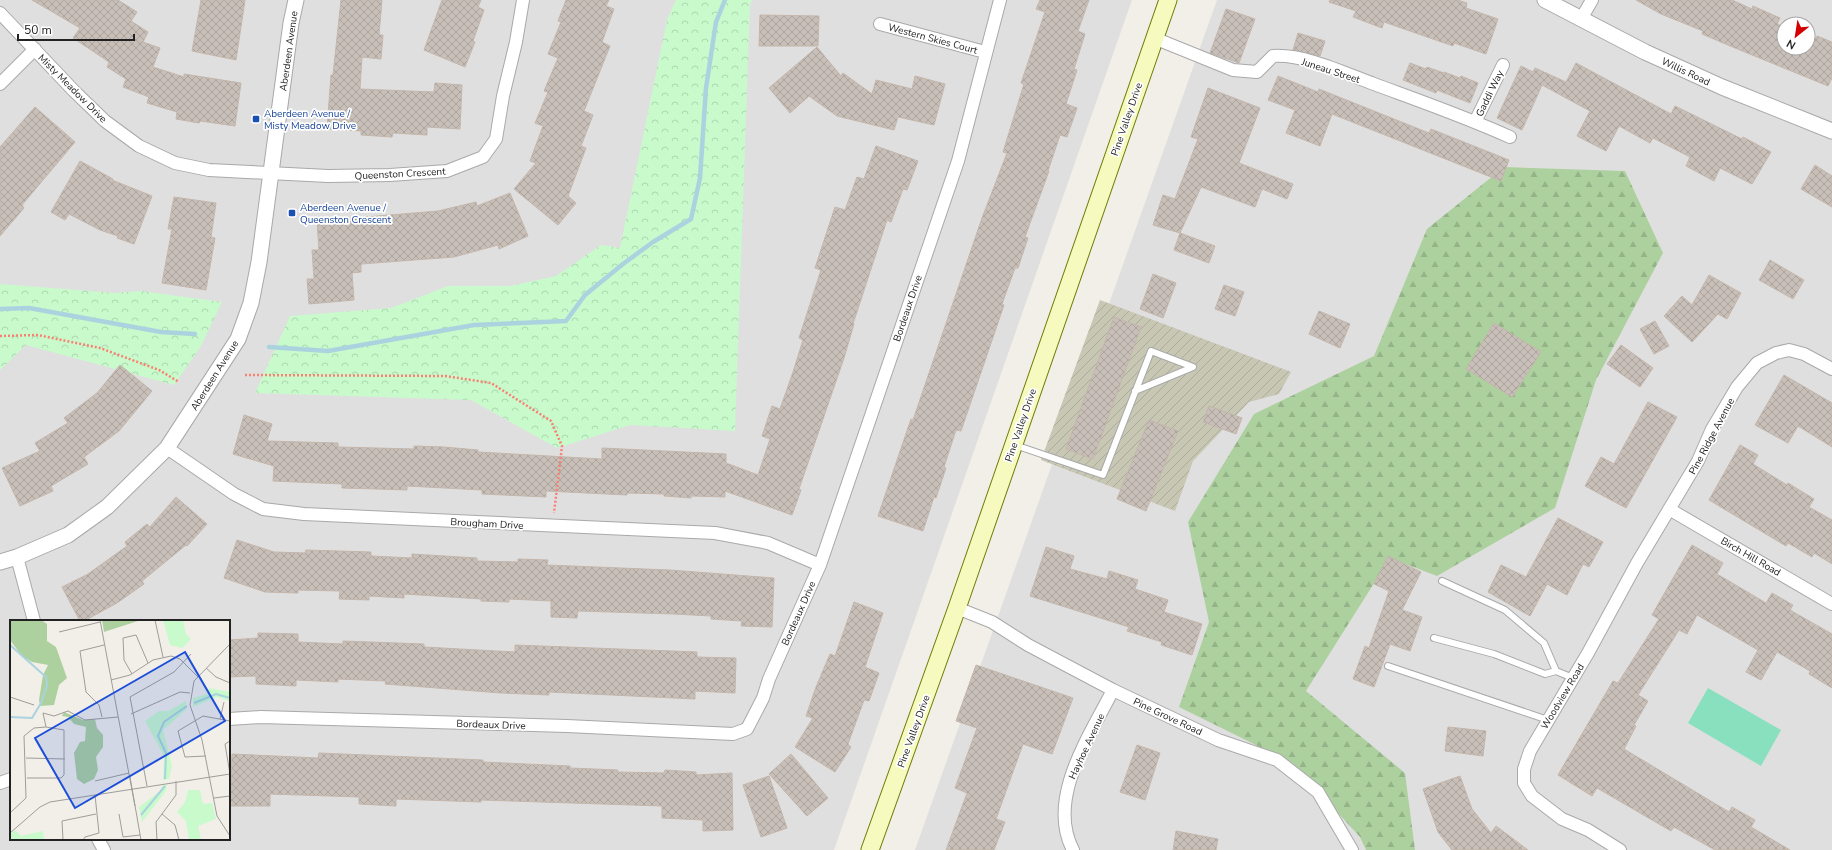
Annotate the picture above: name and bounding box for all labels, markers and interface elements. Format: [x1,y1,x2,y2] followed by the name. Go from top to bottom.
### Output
[276,10,302,92] street label: Aberdeen Avenue
[18,16,134,42] scale bar
[1776,16,1816,56] north arrow
[886,20,980,58] street label: Western Skies Court
[24,22,52,38] text: 50 m
[1784,36,1799,53] text: N
[35,51,110,126] street label: Misty Meadow Drive
[1299,55,1362,87] street label: Juneau Street
[1659,55,1712,89] street label: Willis Road
[1473,67,1508,119] street label: Gaddi Way
[1108,81,1146,158] street label: Pine Valley Drive
[264,107,356,133] place label: Aberdeen Avenue / Misty Meadow Drive
[251,114,261,124] marker: Aberdeen Avenue / Misty Meadow Drive
[354,165,446,183] street label: Queenston Crescent
[300,201,392,227] place label: Aberdeen Avenue / Queenston Crescent
[287,208,297,218] marker: Aberdeen Avenue / Queenston Crescent
[890,273,926,343] street label: Bordeaux Drive
[188,338,242,413] street label: Aberdeen Avenue
[1002,387,1040,464] street label: Pine Valley Drive
[1686,396,1738,477] street label: Pine Ridge Avenue
[450,515,524,533] street label: Brougham Drive
[1718,534,1783,580] street label: Birch Hill Road
[778,579,819,648] street label: Bordeaux Drive
[10,620,230,840] inset map
[1538,661,1588,732] street label: Woodview Road
[894,693,934,770] street label: Pine Valley Drive
[1131,695,1205,739] street label: Pine Grove Road
[1066,711,1108,782] street label: Hayhoe Avenue
[456,717,526,733] street label: Bordeaux Drive

